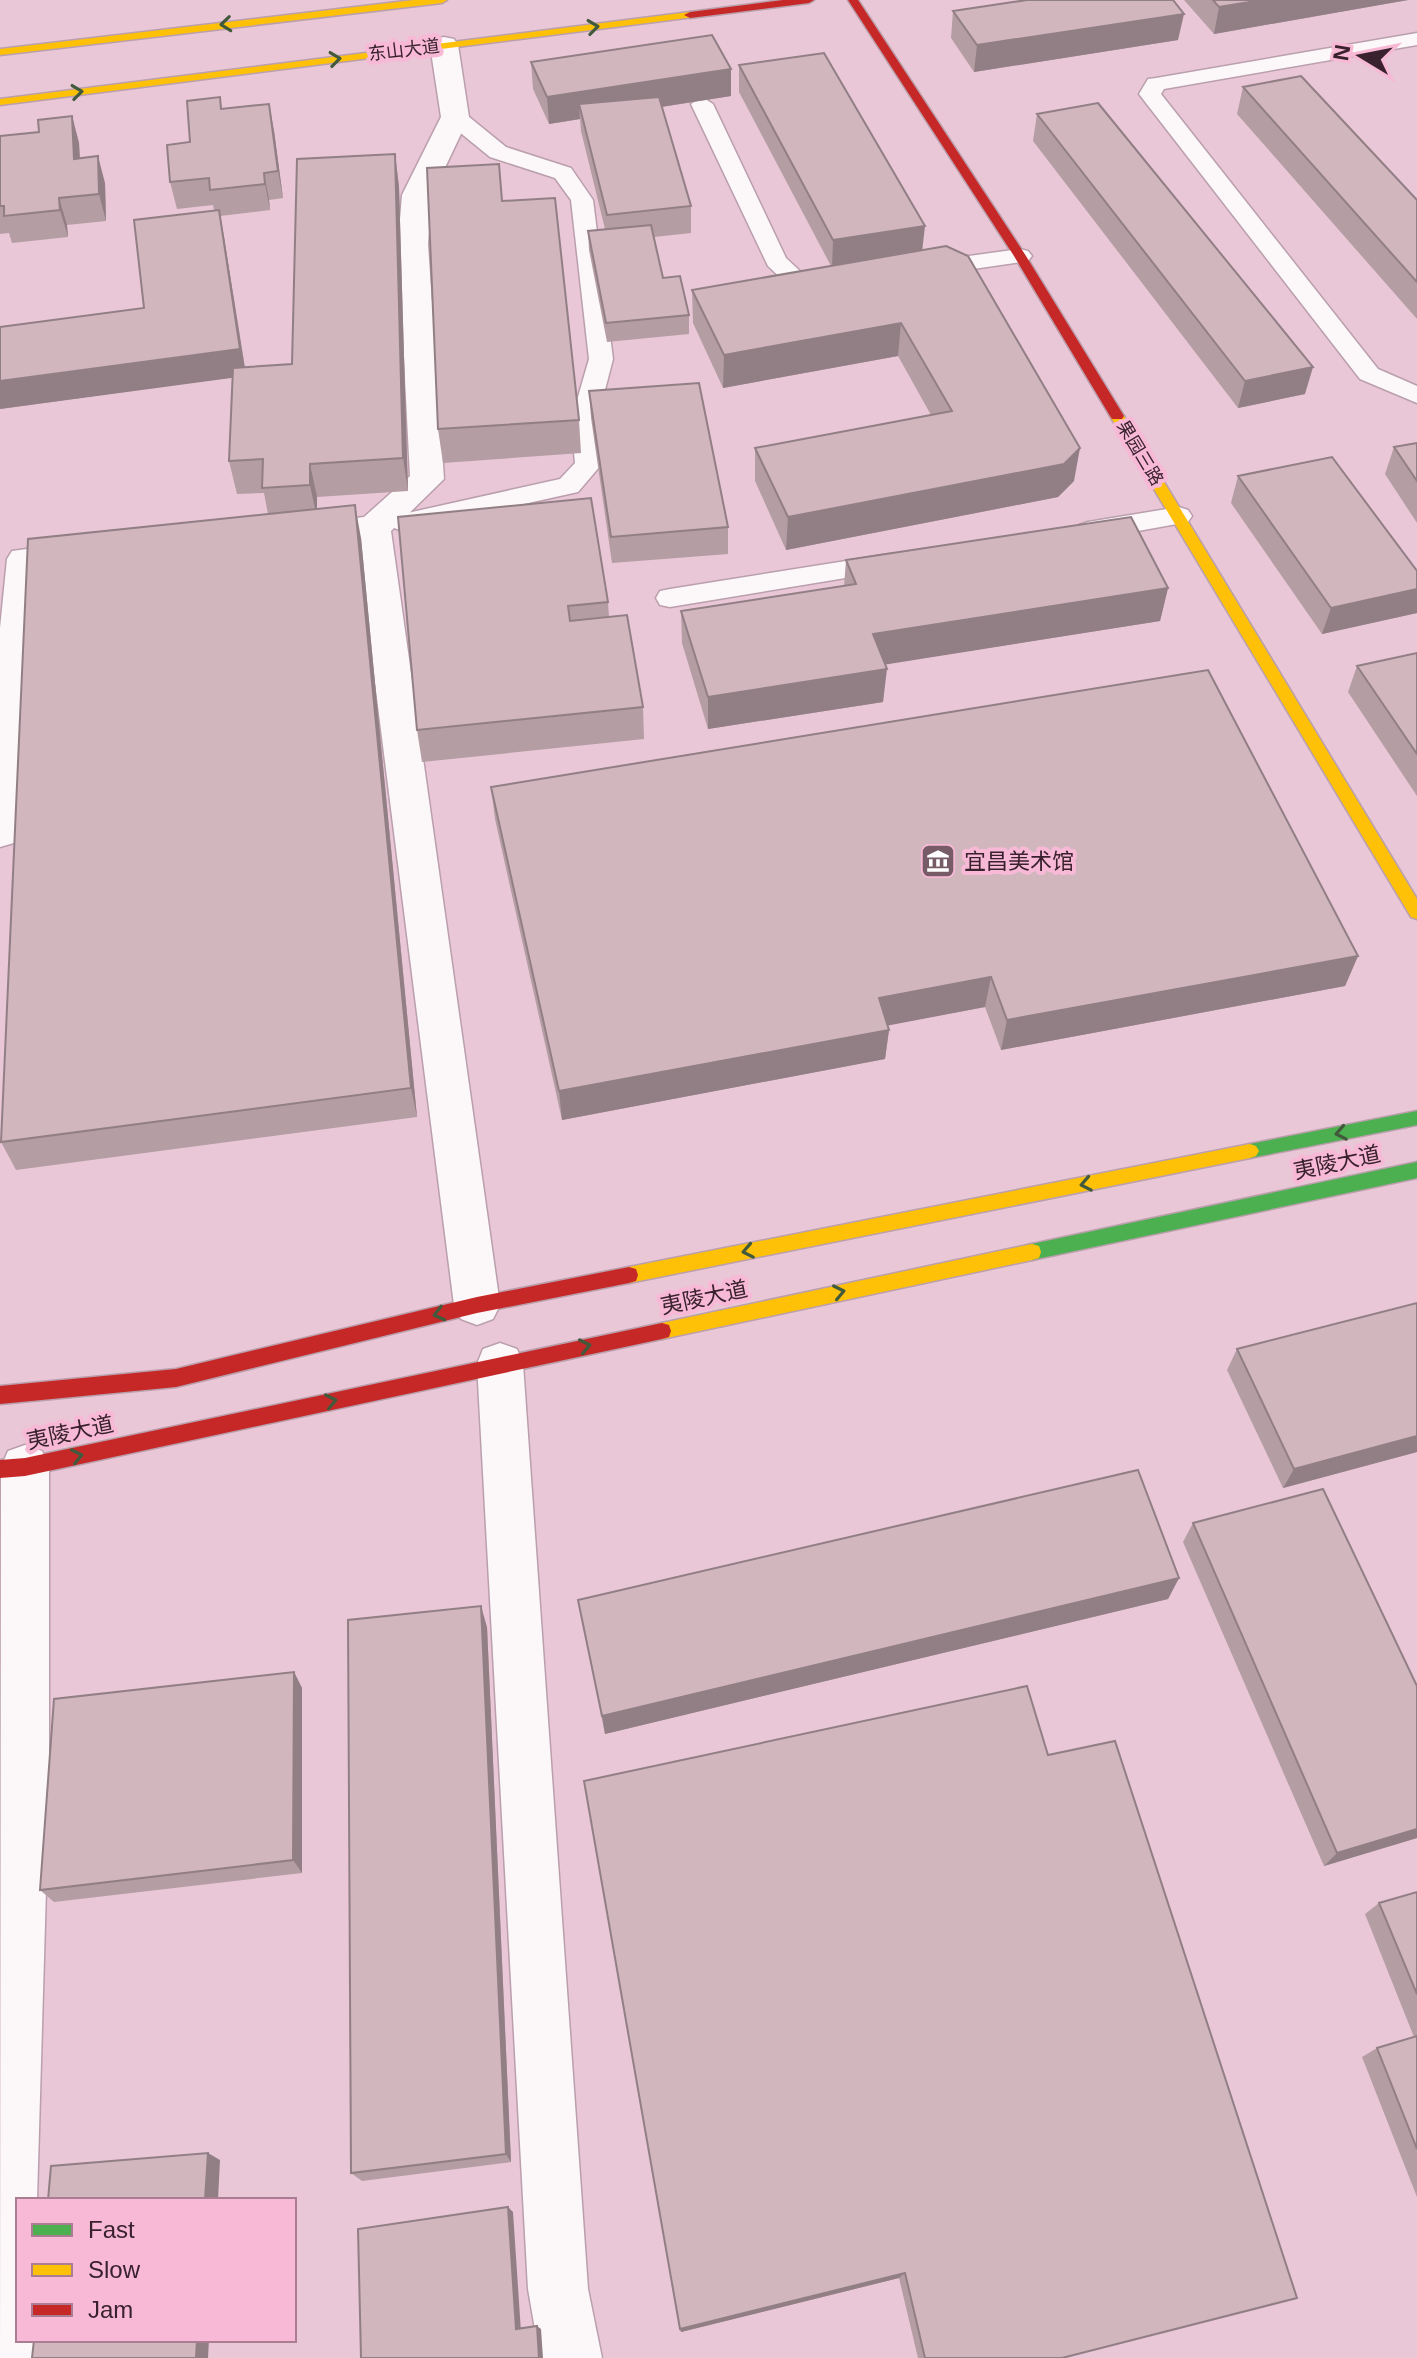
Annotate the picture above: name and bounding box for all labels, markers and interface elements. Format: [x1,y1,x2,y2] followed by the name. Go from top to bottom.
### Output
[219,15,232,32] one-way arrow
[1321,16,1401,96] north arrow
[586,19,600,36] one-way arrow
[367,36,441,64] street label: 东山大道
[1328,43,1355,63] text: N
[328,51,342,68] one-way arrow
[70,84,84,101] one-way arrow
[1113,417,1167,489] street label: 果园三路
[919,842,957,880] museum icon: 宜昌美术馆
[964,849,1074,874] place label: 宜昌美术馆
[1334,1124,1348,1141] one-way arrow
[1291,1141,1383,1184] street label: 夷陵大道
[1079,1174,1092,1191] one-way arrow
[742,1242,755,1259] one-way arrow
[658,1276,750,1319] street label: 夷陵大道
[832,1284,846,1301] one-way arrow
[432,1305,446,1322] one-way arrow
[578,1338,591,1355] one-way arrow
[324,1393,337,1410] one-way arrow
[24,1411,116,1454] street label: 夷陵大道
[69,1448,83,1465] one-way arrow
[16,2198,296,2342] legend
[88,2216,135,2243] text: Fast
[88,2256,141,2283] text: Slow
[88,2296,133,2323] text: Jam

